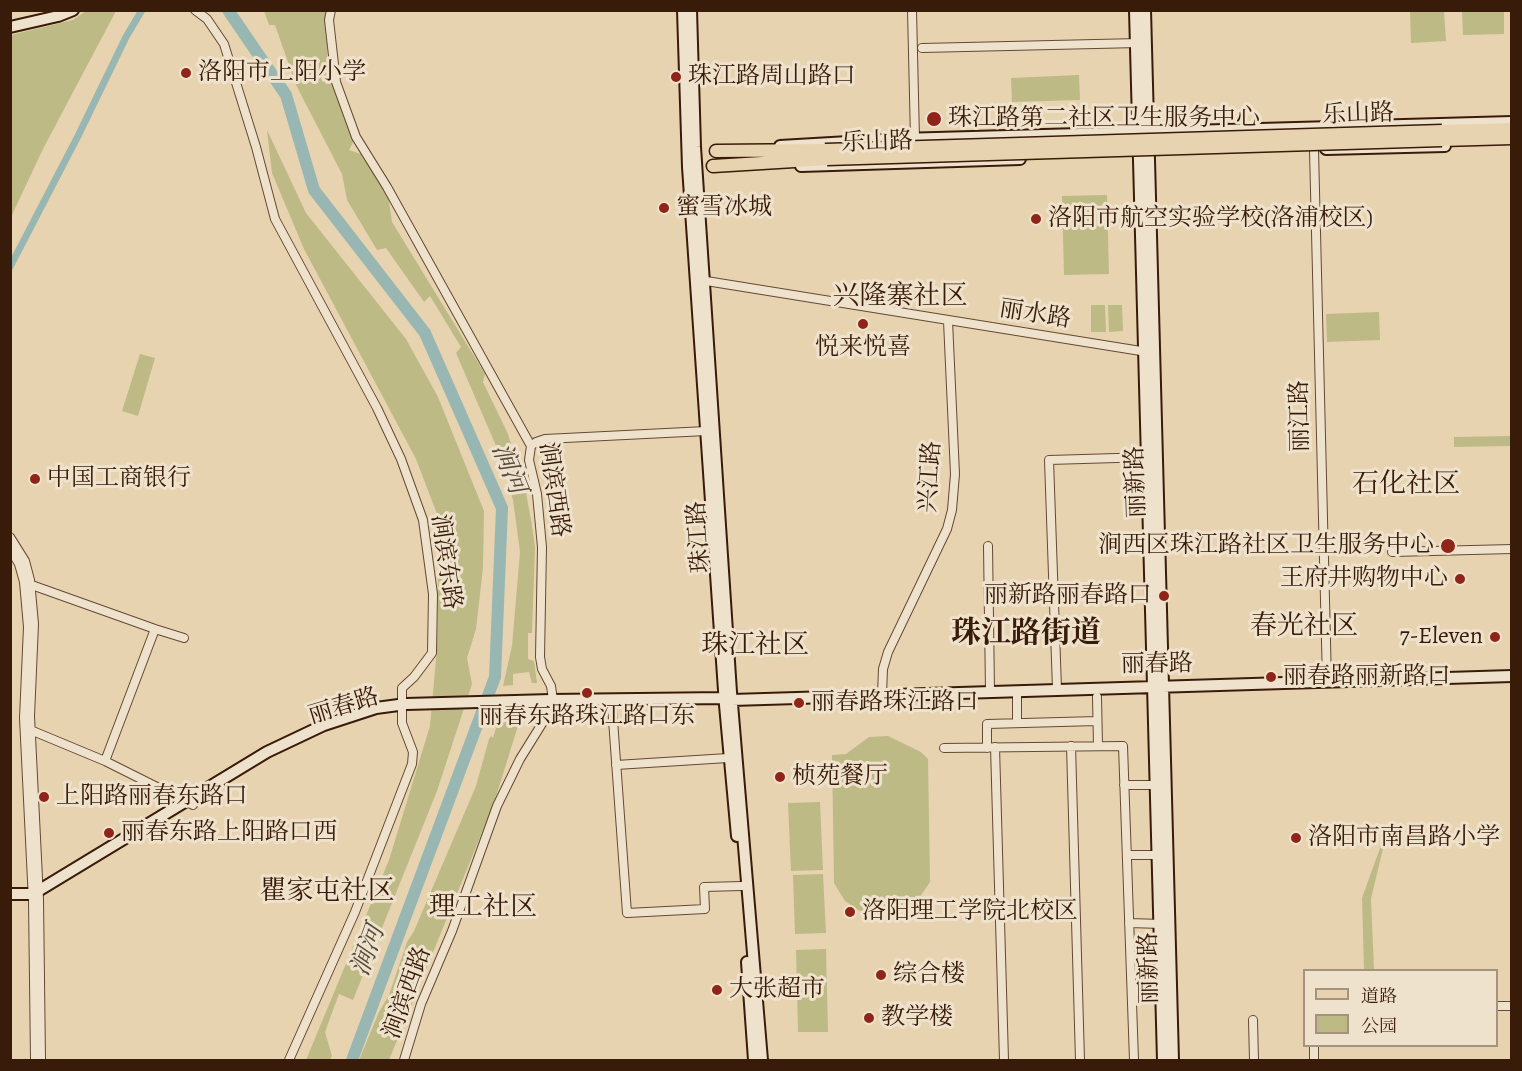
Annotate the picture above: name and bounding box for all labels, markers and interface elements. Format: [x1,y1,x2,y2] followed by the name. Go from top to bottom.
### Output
[198,59,366,87] place label: 洛阳市上阳小学
[688,63,856,91] place label: 珠江路周山路口
[179,66,193,80] marker: 洛阳市上阳小学
[669,70,683,84] marker: 珠江路周山路口
[1322,99,1394,131] street label: 乐山路
[948,105,1260,133] place label: 珠江路第二社区卫生服务中心
[925,110,943,128] marker: 珠江路第二社区卫生服务中心
[841,127,913,159] street label: 乐山路
[676,194,772,222] place label: 蜜雪冰城
[657,201,671,215] marker: 蜜雪冰城
[1048,205,1373,233] place label: 洛阳市航空实验学校(洛浦校区)
[1029,212,1043,226] marker: 洛阳市航空实验学校(洛浦校区)
[833,281,967,313] district label: 兴隆寨社区
[997,295,1073,335] street label: 丽水路
[856,317,870,331] marker: 悦来悦喜
[815,334,911,362] place label: 悦来悦喜
[1286,380,1316,452] street label: 丽江路
[484,439,532,499] water label: 涧河
[532,440,574,540] street label: 涧滨西路
[914,440,948,514] street label: 兴江路
[1121,446,1153,518] street label: 丽新路
[47,465,191,493] place label: 中国工商银行
[1352,469,1460,501] district label: 石化社区
[28,472,42,486] marker: 中国工商银行
[683,500,717,574] street label: 珠江路
[424,512,466,612] street label: 涧滨东路
[1098,532,1434,560] place label: 涧西区珠江路社区卫生服务中心
[1439,537,1457,555] marker: 涧西区珠江路社区卫生服务中心
[1280,565,1448,593] place label: 王府井购物中心
[1453,572,1467,586] marker: 王府井购物中心
[984,582,1152,610] place label: 丽新路丽春路口
[1157,589,1171,603] marker: 丽新路丽春路口
[1250,611,1358,643] district label: 春光社区
[951,617,1101,653] district label: 珠江路街道
[1400,623,1483,651] place label: 7-Eleven
[701,630,809,662] district label: 珠江社区
[1488,630,1502,644] marker: 7-Eleven
[1121,650,1193,680] street label: 丽春路
[1283,663,1451,691] place label: 丽春路丽新路口
[1264,670,1278,684] marker: 丽春路丽新路口
[305,683,383,731] street label: 丽春路
[580,686,594,700] marker: 丽春东路珠江路口东
[811,689,979,717] place label: 丽春路珠江路口
[792,696,806,710] marker: 丽春路珠江路口
[479,703,695,731] place label: 丽春东路珠江路口东
[792,763,888,791] place label: 桢苑餐厅
[773,770,787,784] marker: 桢苑餐厅
[56,783,248,811] place label: 上阳路丽春东路口
[37,790,51,804] marker: 上阳路丽春东路口
[121,819,337,847] place label: 丽春东路上阳路口西
[1308,824,1500,852] place label: 洛阳市南昌路小学
[102,826,116,840] marker: 丽春东路上阳路口西
[1289,831,1303,845] marker: 洛阳市南昌路小学
[260,876,394,908] district label: 瞿家屯社区
[429,892,537,924] district label: 理工社区
[862,898,1078,926] place label: 洛阳理工学院北校区
[843,905,857,919] marker: 洛阳理工学院北校区
[345,921,393,981] water label: 涧河
[1135,932,1165,1004] street label: 丽新路
[378,943,438,1043] street label: 涧滨西路
[893,961,965,989] place label: 综合楼
[874,968,888,982] marker: 综合楼
[1303,969,1498,1047] legend
[729,976,825,1004] place label: 大张超市
[710,983,724,997] marker: 大张超市
[1361,984,1397,1008] text: 道路
[881,1004,953,1032] place label: 教学楼
[862,1011,876,1025] marker: 教学楼
[1361,1014,1397,1038] text: 公园

